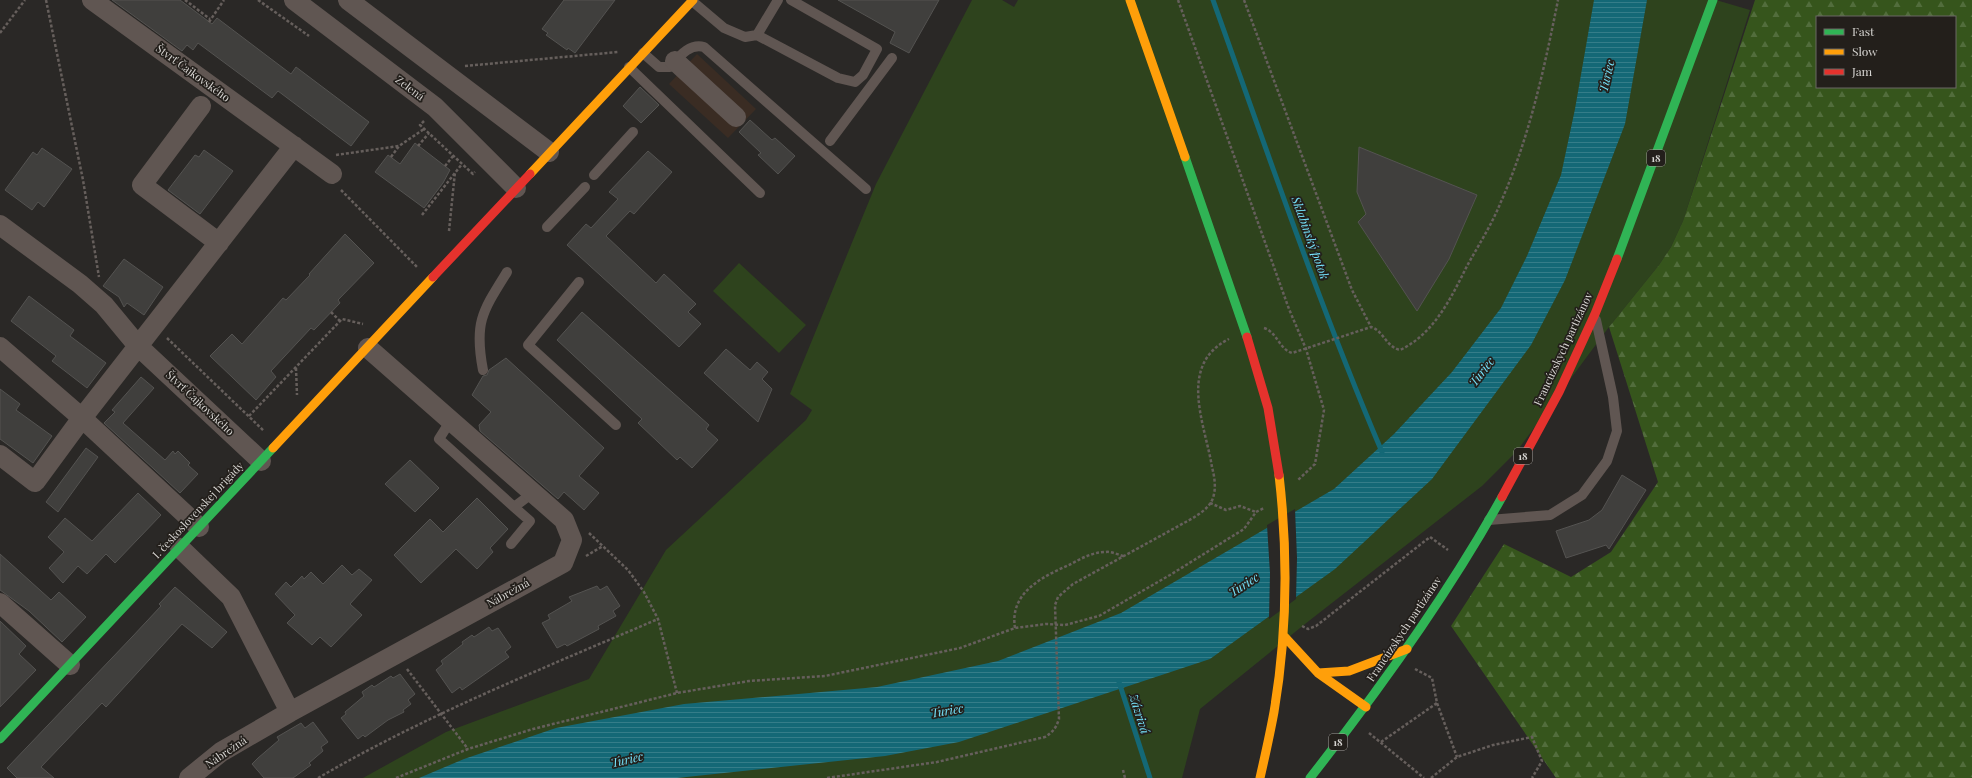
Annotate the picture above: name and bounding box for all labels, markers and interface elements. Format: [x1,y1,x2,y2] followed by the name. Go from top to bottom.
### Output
[1816,16,1956,88] legend
[1852,23,1875,39] text: Fast
[153,41,233,105] street label: Štvrť Čajkovského
[1852,43,1878,59] text: Slow
[1595,57,1618,94] water label: Turiec
[1851,63,1873,79] text: Jam
[393,72,428,104] street label: Zelená
[1647,150,1665,166] road number: 18
[1288,193,1333,281] water label: Sklabinský potok
[1530,289,1596,408] street label: Francúzskych partizánov
[1465,353,1498,389] water label: Turiec
[163,367,238,438] street label: Štvrť Čajkovského
[1514,448,1532,464] road number: 18
[149,458,247,561] street label: I. československej brigády
[1225,568,1262,600] water label: Turiec
[1363,573,1445,684] street label: Francúzskych partizánov
[484,574,532,610] street label: Nábrežná
[1126,691,1154,736] water label: Zázrivá
[929,699,965,721] water label: Turiec
[202,732,250,771] street label: Nábrežná
[1329,734,1347,750] road number: 18
[609,747,645,771] water label: Turiec

